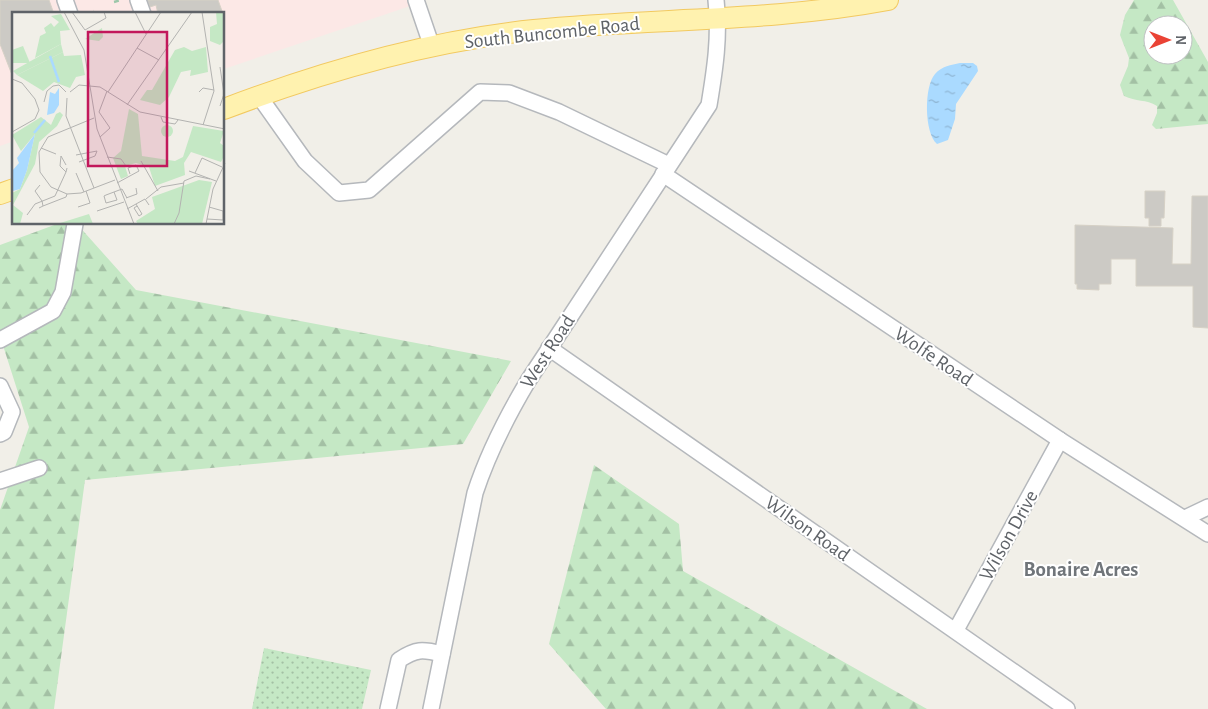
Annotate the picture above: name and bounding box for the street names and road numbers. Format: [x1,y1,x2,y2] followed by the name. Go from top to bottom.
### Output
[463,14,641,52] street label: South Buncombe Road
[517,311,579,392] street label: West Road
[891,323,976,390] street label: Wolfe Road
[976,487,1042,584] street label: Wilson Drive
[762,493,853,565] street label: Wilson Road

